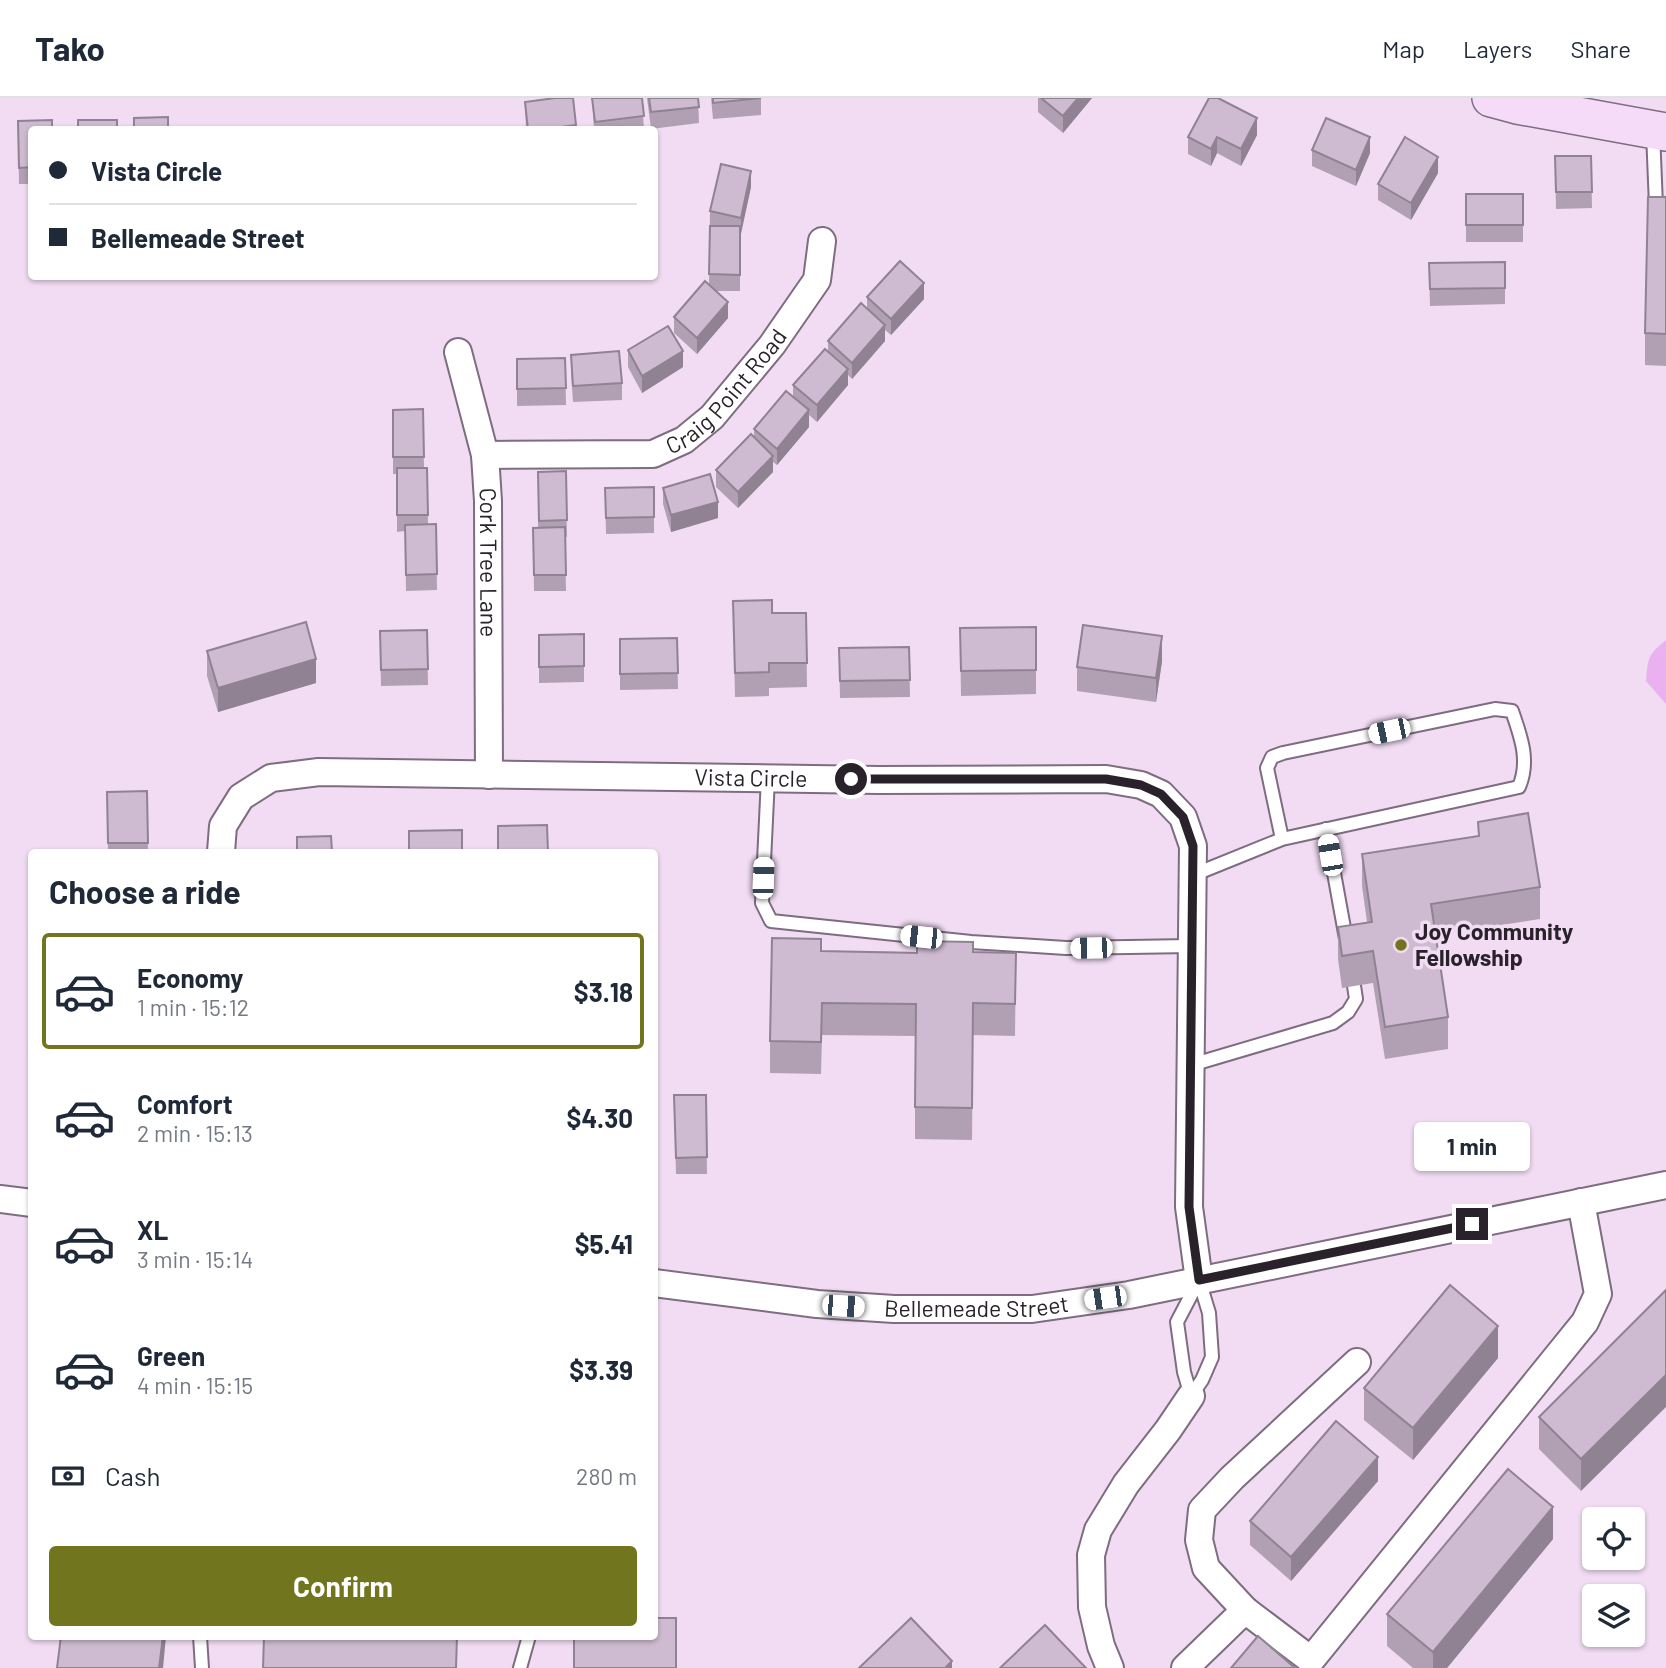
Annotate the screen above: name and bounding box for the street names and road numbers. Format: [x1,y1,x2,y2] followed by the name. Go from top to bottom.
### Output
[661,323,792,459] street label: Craig Point Road
[474,487,503,637] street label: Cork Tree Lane
[694,762,808,792] street label: Vista Circle
[883,1289,1070,1322] street label: Bellemeade Street

